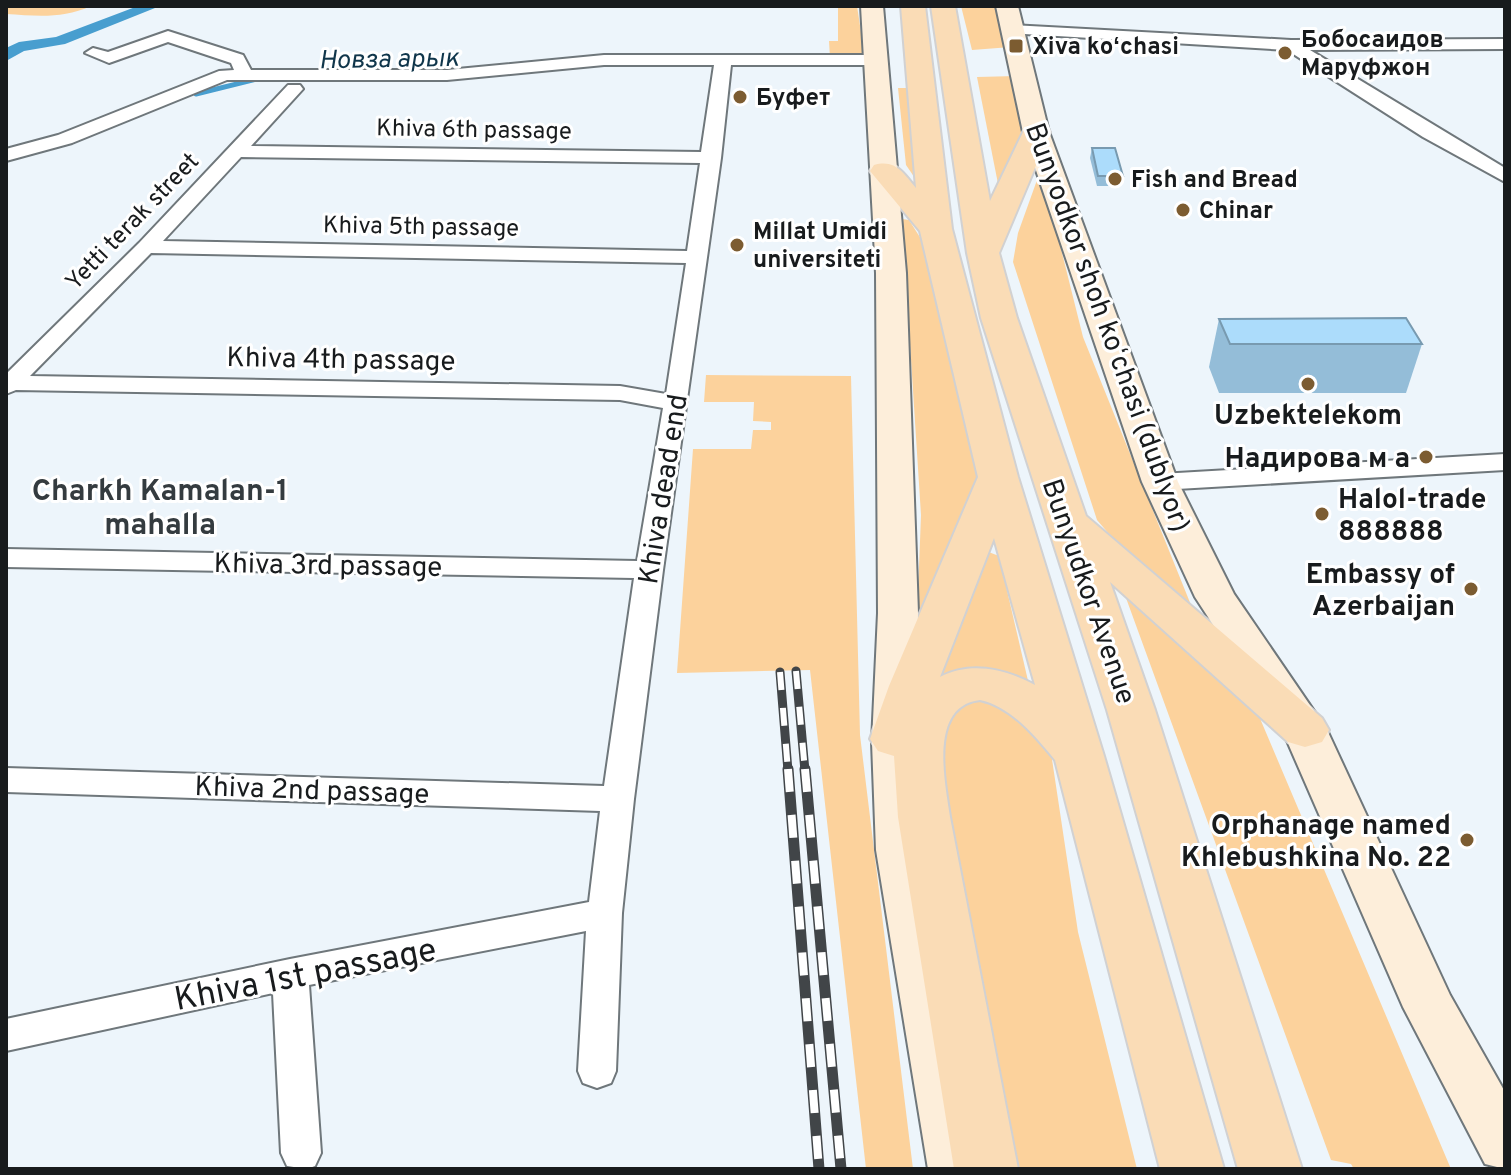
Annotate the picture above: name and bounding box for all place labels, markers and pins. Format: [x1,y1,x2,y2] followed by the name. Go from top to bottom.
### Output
[1301,26,1444,84] place label: Бобосаидов Маруфжон
[1032,33,1179,63] place label: Xiva koʻchasi
[1007,37,1025,55] marker: Xiva koʻchasi
[1276,44,1294,62] marker: Бобосаидов Маруфжон
[756,84,830,114] place label: Буфет
[731,88,749,106] marker: Буфет
[1131,166,1298,196] place label: Fish and Bread
[1106,170,1124,188] marker: Fish and Bread
[1199,197,1273,227] place label: Chinar
[1174,201,1192,219] marker: Chinar
[753,218,887,276] place label: Millat Umidi universiteti
[728,236,746,254] marker: Millat Umidi universiteti
[1299,375,1317,393] marker: Uzbektelekom
[1214,399,1402,435] place label: Uzbektelekom
[1225,442,1410,478] place label: Надирова м а
[1417,448,1435,466] marker: Надирова м а
[1338,483,1486,551] place label: Halol-trade 888888
[1313,505,1331,523] marker: Halol-trade 888888
[1306,558,1455,626] place label: Embassy of Azerbaijan
[1462,580,1480,598] marker: Embassy of Azerbaijan
[1181,809,1451,877] place label: Orphanage named Khlebushkina No. 22
[1458,831,1476,849] marker: Orphanage named Khlebushkina No. 22

